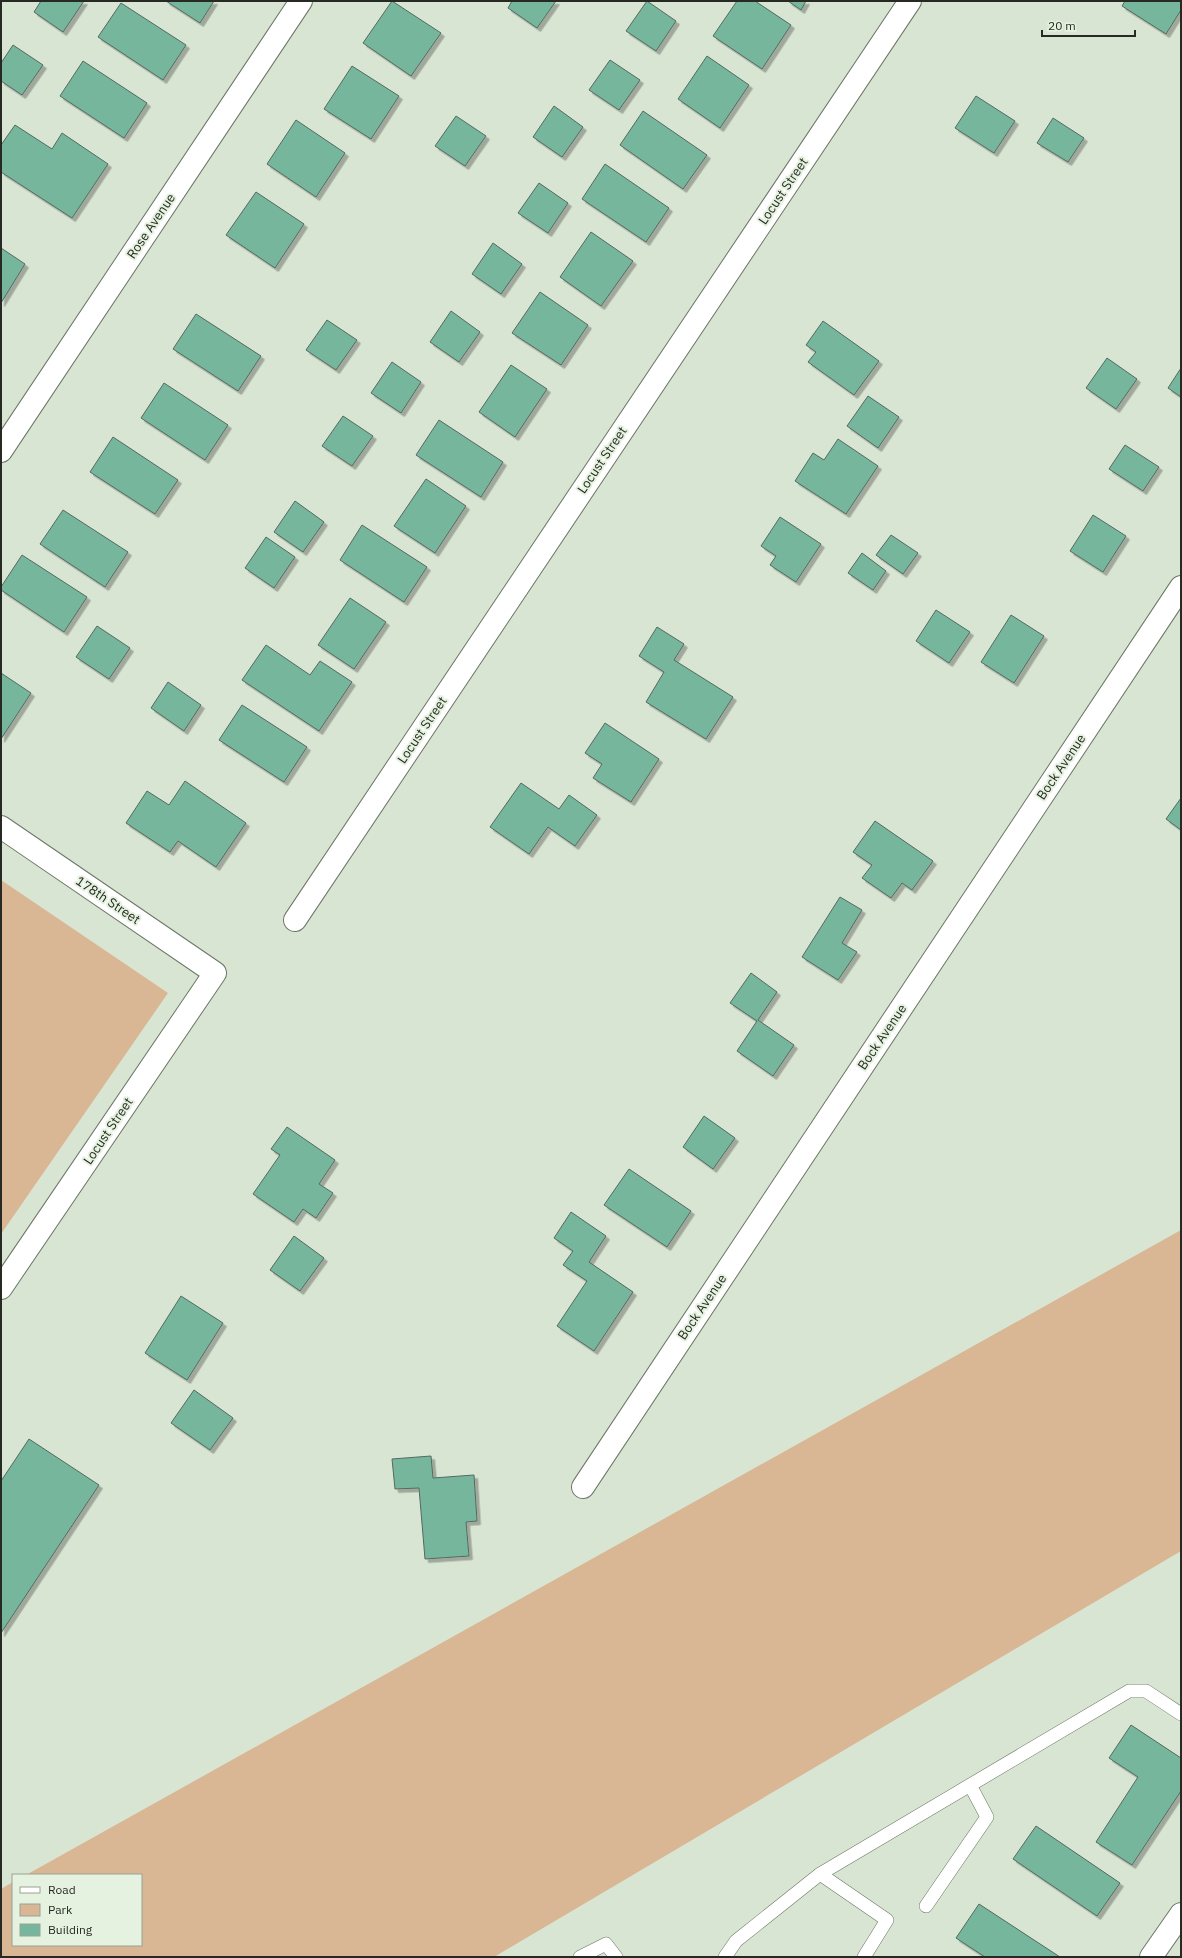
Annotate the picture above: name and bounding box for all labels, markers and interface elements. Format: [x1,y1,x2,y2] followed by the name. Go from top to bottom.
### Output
[1042,12,1135,38] scale bar
[1048,18,1076,33] text: 20 m
[754,154,812,228] street label: Locust Street
[123,190,179,262] street label: Rose Avenue
[573,423,631,497] street label: Locust Street
[393,693,451,767] street label: Locust Street
[1033,731,1089,803] street label: Bock Avenue
[73,872,143,928] street label: 178th Street
[854,1001,910,1073] street label: Bock Avenue
[79,1094,137,1168] street label: Locust Street
[674,1271,730,1343] street label: Bock Avenue
[12,1874,142,1946] legend
[48,1882,76,1897] text: Road
[48,1902,73,1917] text: Park
[48,1922,93,1937] text: Building

